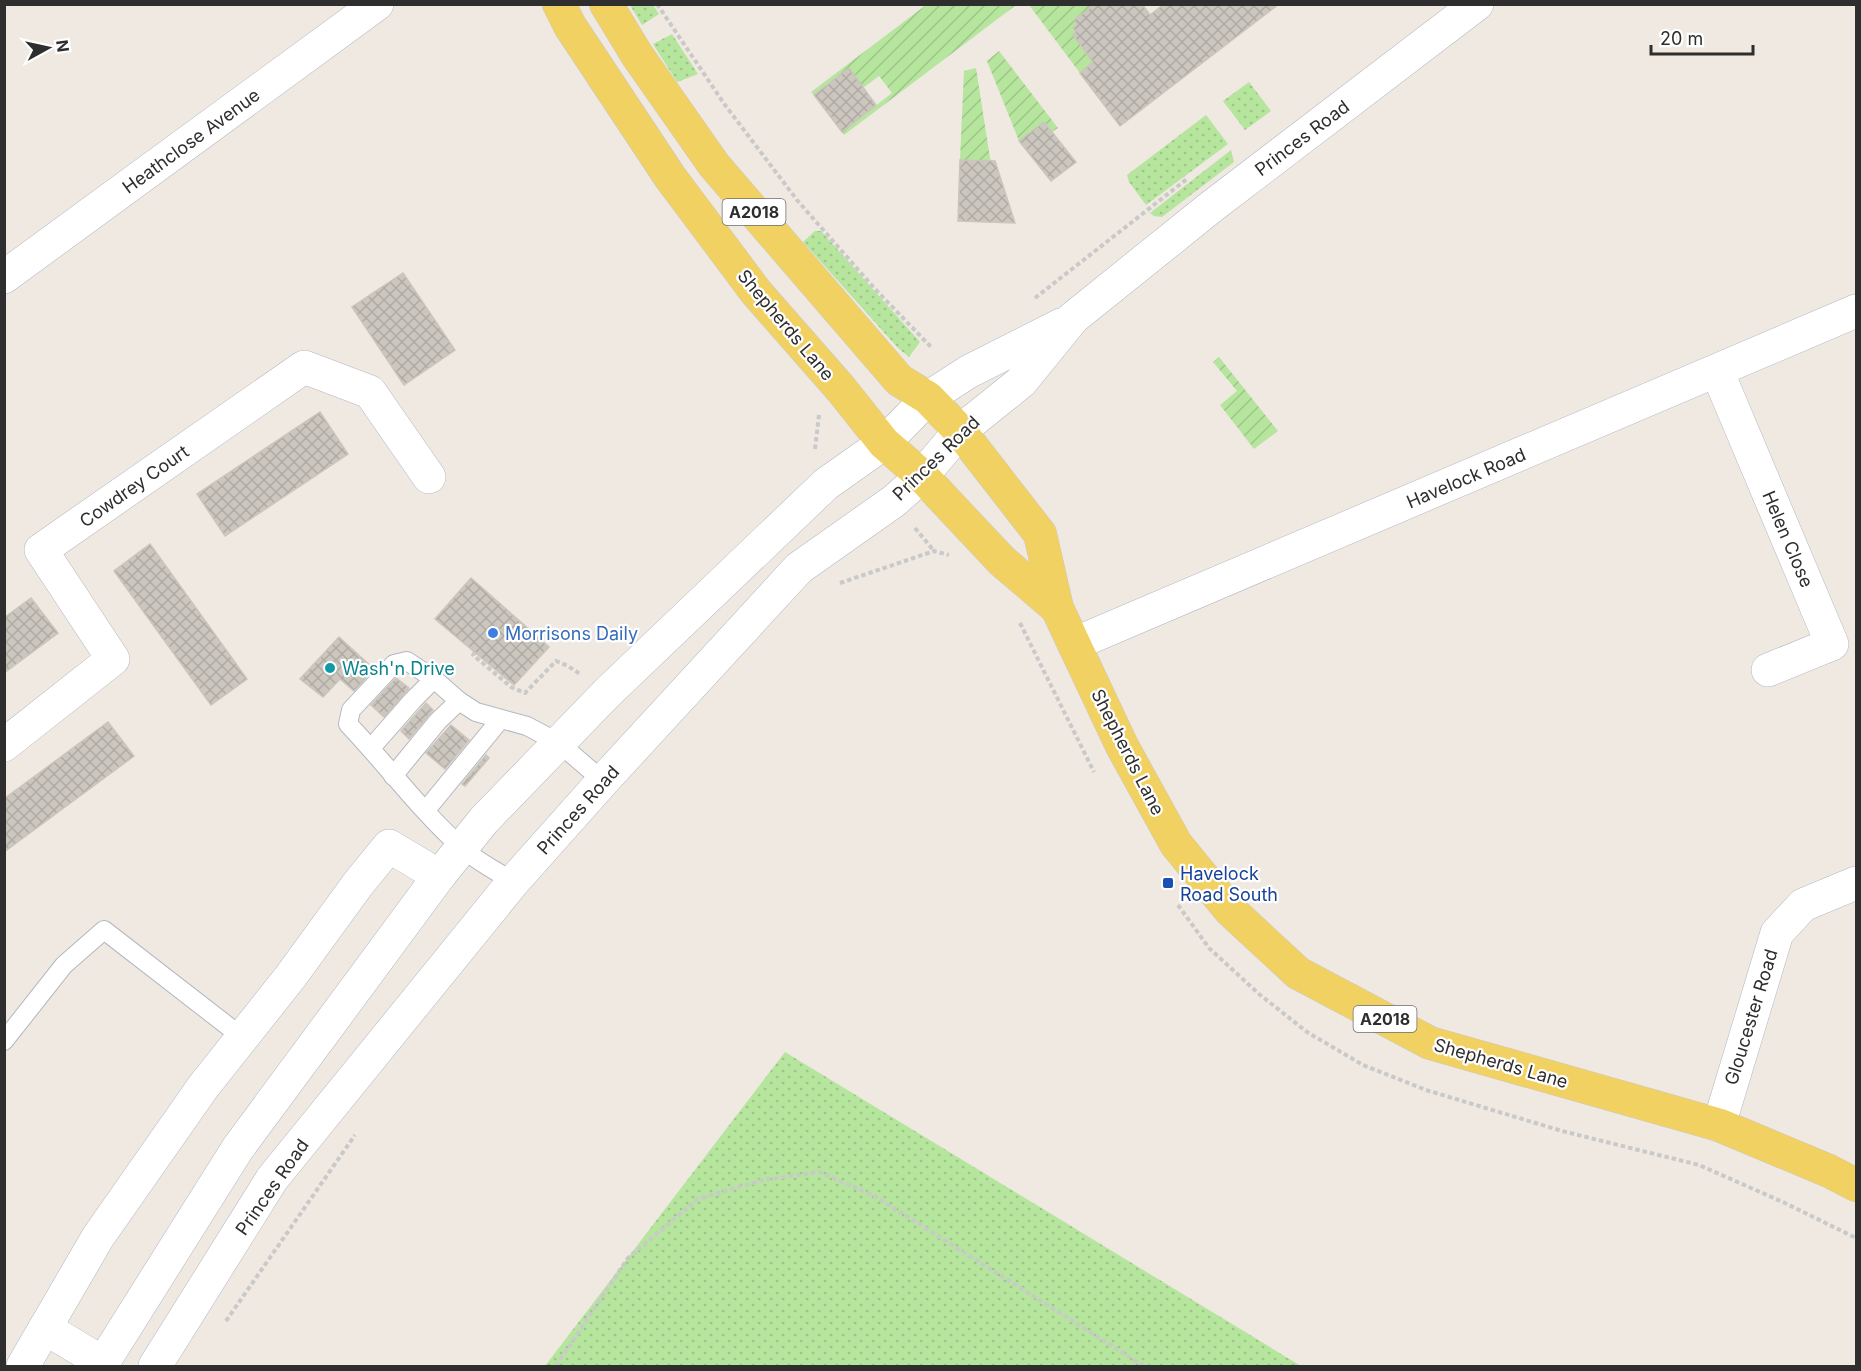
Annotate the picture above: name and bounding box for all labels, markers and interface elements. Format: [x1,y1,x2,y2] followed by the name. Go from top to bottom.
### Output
[18,18,78,78] north arrow
[1651,18,1753,56] scale bar
[1660,28,1703,49] text: 20 m
[52,38,74,53] text: N
[118,84,264,198] street label: Heathclose Avenue
[1251,96,1353,180] street label: Princes Road
[722,199,786,225] road number: A2018
[733,265,839,385] street label: Shepherds Lane
[888,411,984,505] street label: Princes Road
[75,441,193,531] street label: Cowdrey Court
[1403,443,1529,513] street label: Havelock Road
[1758,488,1818,590] street label: Helen Close
[505,623,638,644] place label: Morrisons Daily
[486,626,500,640] marker: Morrisons Daily
[342,658,455,679] place label: Wash'n Drive
[323,661,337,675] marker: Wash'n Drive
[1087,686,1169,818] street label: Shepherds Lane
[533,761,623,859] street label: Princes Road
[1180,863,1278,905] place label: Havelock Road South
[1161,876,1175,890] marker: Havelock Road South
[1720,947,1782,1087] street label: Gloucester Road
[1354,1006,1416,1032] road number: A2018
[1432,1034,1570,1092] street label: Shepherds Lane
[231,1135,313,1239] street label: Princes Road

